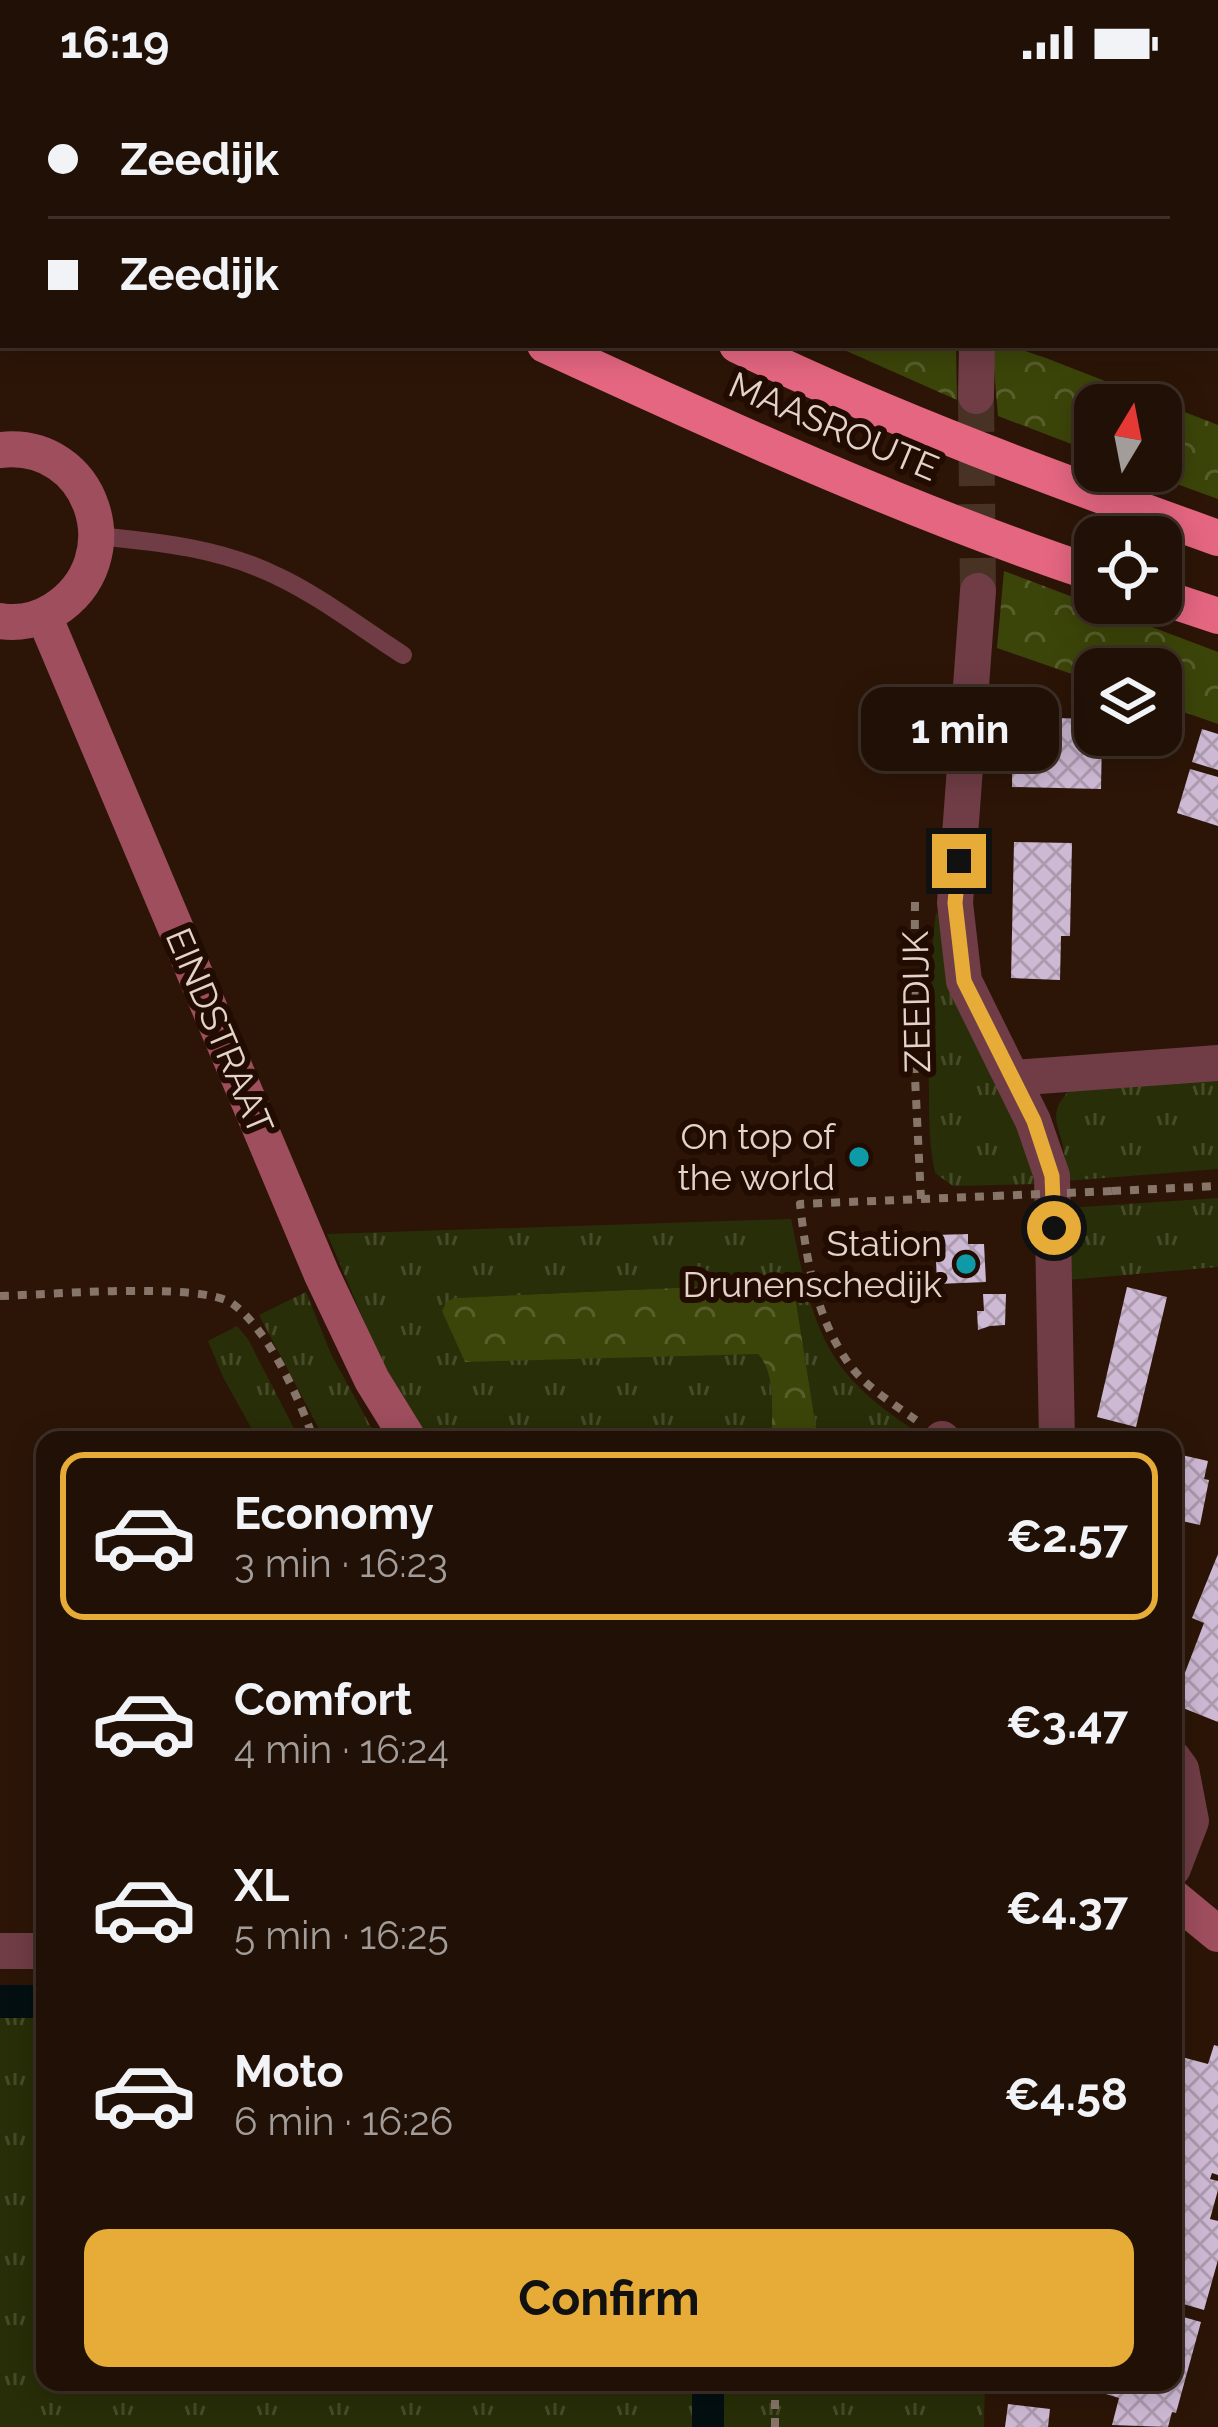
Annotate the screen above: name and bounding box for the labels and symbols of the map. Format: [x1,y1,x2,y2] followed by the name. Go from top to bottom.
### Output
[723,363,945,489] street label: MAASROUTE
[1074,384,1182,492] north arrow
[860,687,1058,771] callout: 1 min
[932,834,986,888] route end
[158,922,282,1140] street label: EINDSTRAAT
[894,930,938,1073] street label: ZEEDIJK
[678,1115,837,1198] place label: On top of the world
[846,1144,872,1170] marker: On top of the world
[1027,1201,1081,1255] route start
[682,1222,942,1305] place label: Station Drunenschedijk
[953,1251,979,1277] marker: Station Drunenschedijk

